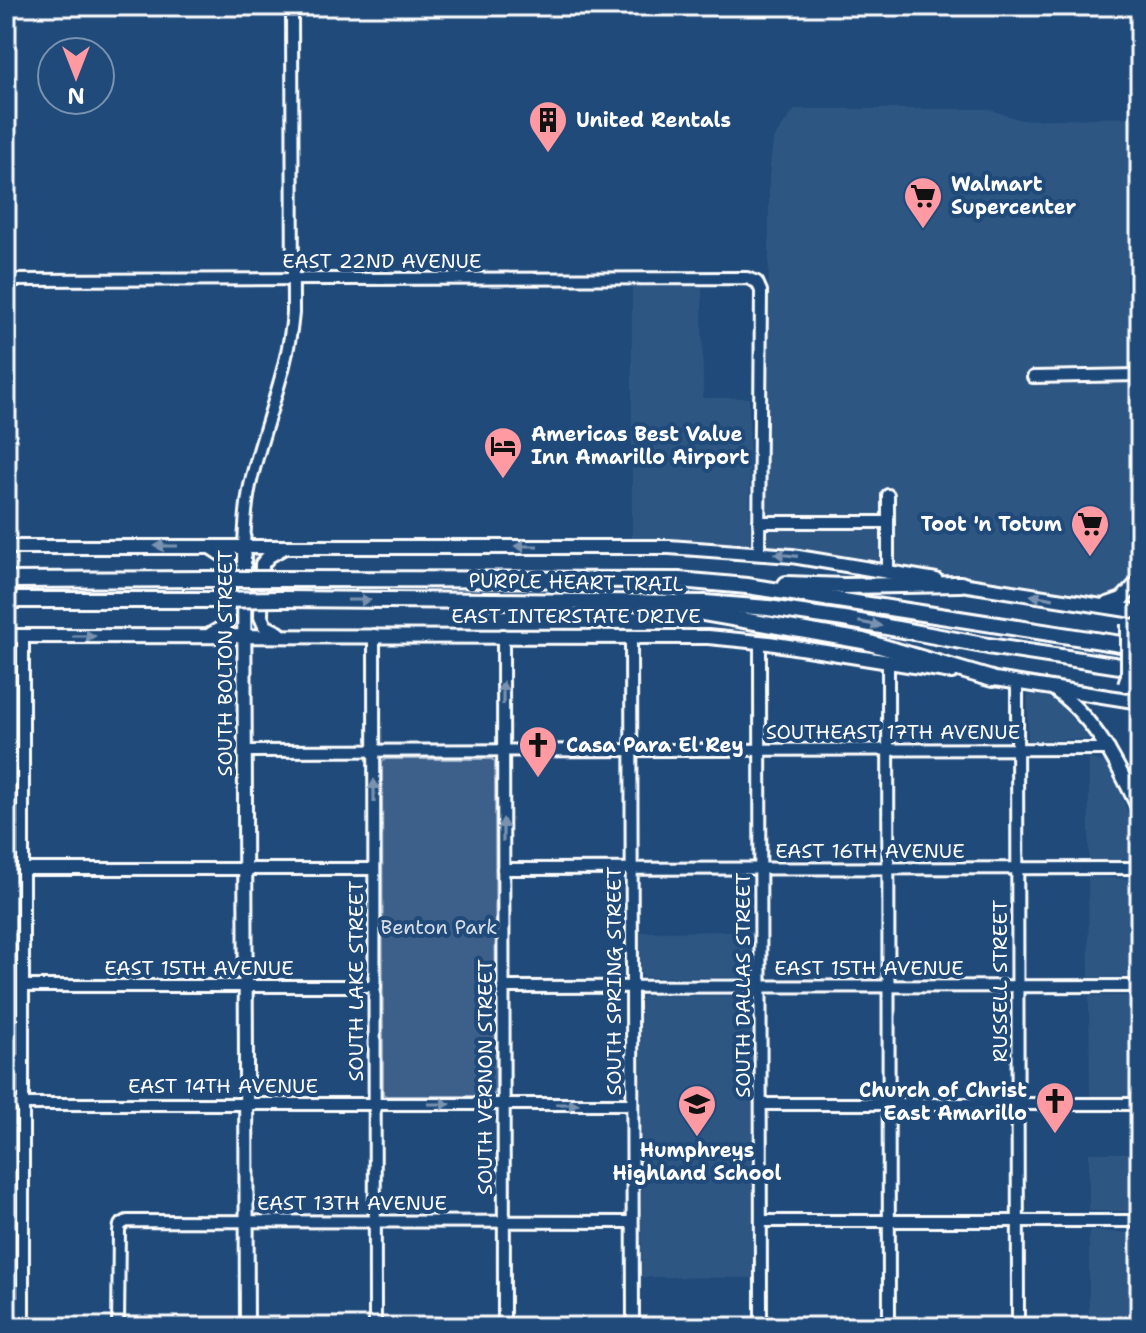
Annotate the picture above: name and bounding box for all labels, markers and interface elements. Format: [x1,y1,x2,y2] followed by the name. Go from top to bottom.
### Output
[36,36,116,116] north arrow
[67,81,85,110] text: N
[527,99,569,154] building icon: United Rentals
[576,107,731,133] place label: United Rentals
[951,171,1076,220] place label: Walmart Supercenter
[902,175,944,230] supermarket icon: Walmart Supercenter
[282,248,482,274] street label: EAST 22ND AVENUE
[531,421,750,470] place label: Americas Best Value Inn Amarillo Airport
[482,425,524,480] hotel icon: Americas Best Value Inn Amarillo Airport
[1069,503,1111,558] supermarket icon: Toot 'n Totum
[921,511,1062,537] place label: Toot 'n Totum
[153,540,178,552] one-way arrow
[513,540,538,552] one-way arrow
[773,549,798,562] one-way arrow
[212,550,238,776] street label: SOUTH BOLTON STREET
[468,567,684,597] street label: PURPLE HEART TRAIL
[1030,591,1055,603] one-way arrow
[347,594,372,606] one-way arrow
[451,603,701,629] street label: EAST INTERSTATE DRIVE
[857,618,882,631] one-way arrow
[72,630,97,642] one-way arrow
[497,680,509,705] one-way arrow
[766,719,1020,745] street label: SOUTHEAST 17TH AVENUE
[517,724,559,779] church icon: Casa Para El Rey
[566,732,744,758] place label: Casa Para El Rey
[368,778,380,803] one-way arrow
[497,817,509,842] one-way arrow
[775,838,965,864] street label: EAST 16TH AVENUE
[601,866,627,1096] street label: SOUTH SPRING STREET
[730,872,756,1098] street label: SOUTH DALLAS STREET
[343,880,369,1082] street label: SOUTH LAKE STREET
[987,900,1013,1062] street label: RUSSELL STREET
[381,914,498,940] park label: Benton Park
[104,955,294,981] street label: EAST 15TH AVENUE
[774,955,964,981] street label: EAST 15TH AVENUE
[472,959,498,1195] street label: SOUTH VERNON STREET
[128,1073,318,1099] street label: EAST 14TH AVENUE
[859,1077,1027,1126] place label: Church of Christ East Amarillo
[1034,1080,1076,1135] church icon: Church of Christ East Amarillo
[676,1083,718,1138] school or university icon: Humphreys Highland School
[427,1098,452,1110] one-way arrow
[555,1098,580,1110] one-way arrow
[613,1137,782,1186] place label: Humphreys Highland School
[257,1190,447,1216] street label: EAST 13TH AVENUE

